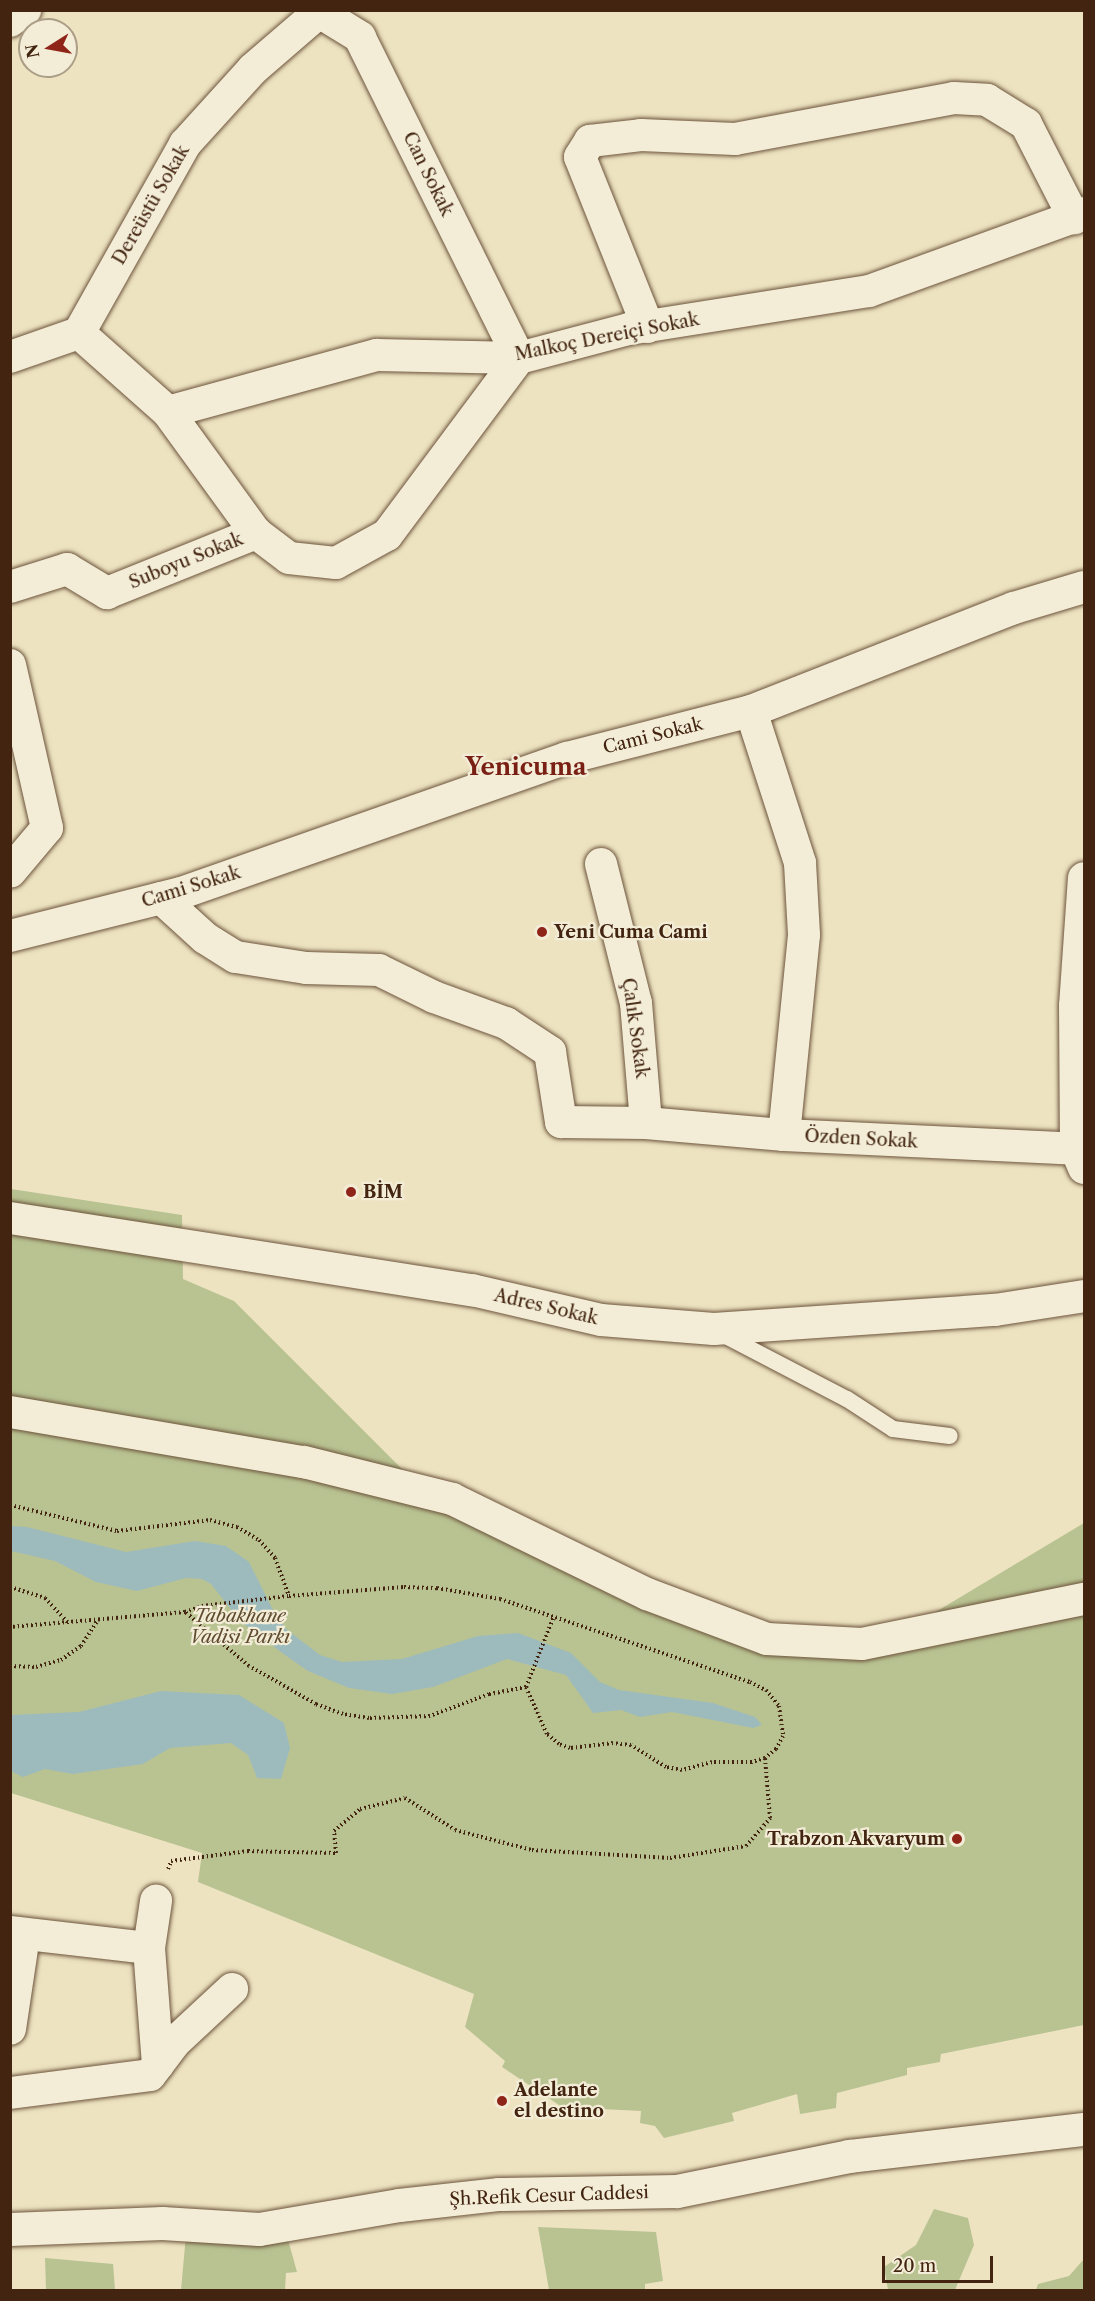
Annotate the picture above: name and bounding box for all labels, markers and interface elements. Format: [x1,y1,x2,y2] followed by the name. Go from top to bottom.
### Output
[18,18,78,78] north arrow
[21,42,43,60] text: N
[398,128,458,220] street label: Can Sokak
[108,141,194,269] street label: Dereüstü Sokak
[513,309,701,365] street label: Malkoç Dereiçi Sokak
[126,528,246,594] street label: Suboyu Sokak
[601,713,705,759] street label: Cami Sokak
[465,753,587,781] district label: Yenicuma
[139,862,243,912] street label: Cami Sokak
[554,921,708,943] place label: Yeni Cuma Cami
[535,925,549,939] marker: Yeni Cuma Cami
[617,976,653,1080] street label: Çalık Sokak
[804,1125,918,1153] street label: Özden Sokak
[363,1181,403,1203] place label: BİM
[344,1185,358,1199] marker: BİM
[492,1285,600,1329] street label: Adres Sokak
[190,1606,290,1648] park label: Tabakhane Vadisi Parkı
[766,1828,945,1850] place label: Trabzon Akvaryum
[950,1832,964,1846] marker: Trabzon Akvaryum
[514,2080,604,2122] place label: Adelante el destino
[495,2094,509,2108] marker: Adelante el destino
[448,2182,650,2210] street label: Şh.Refik Cesur Caddesi
[885,2244,996,2282] scale bar
[893,2255,936,2277] text: 20 m

